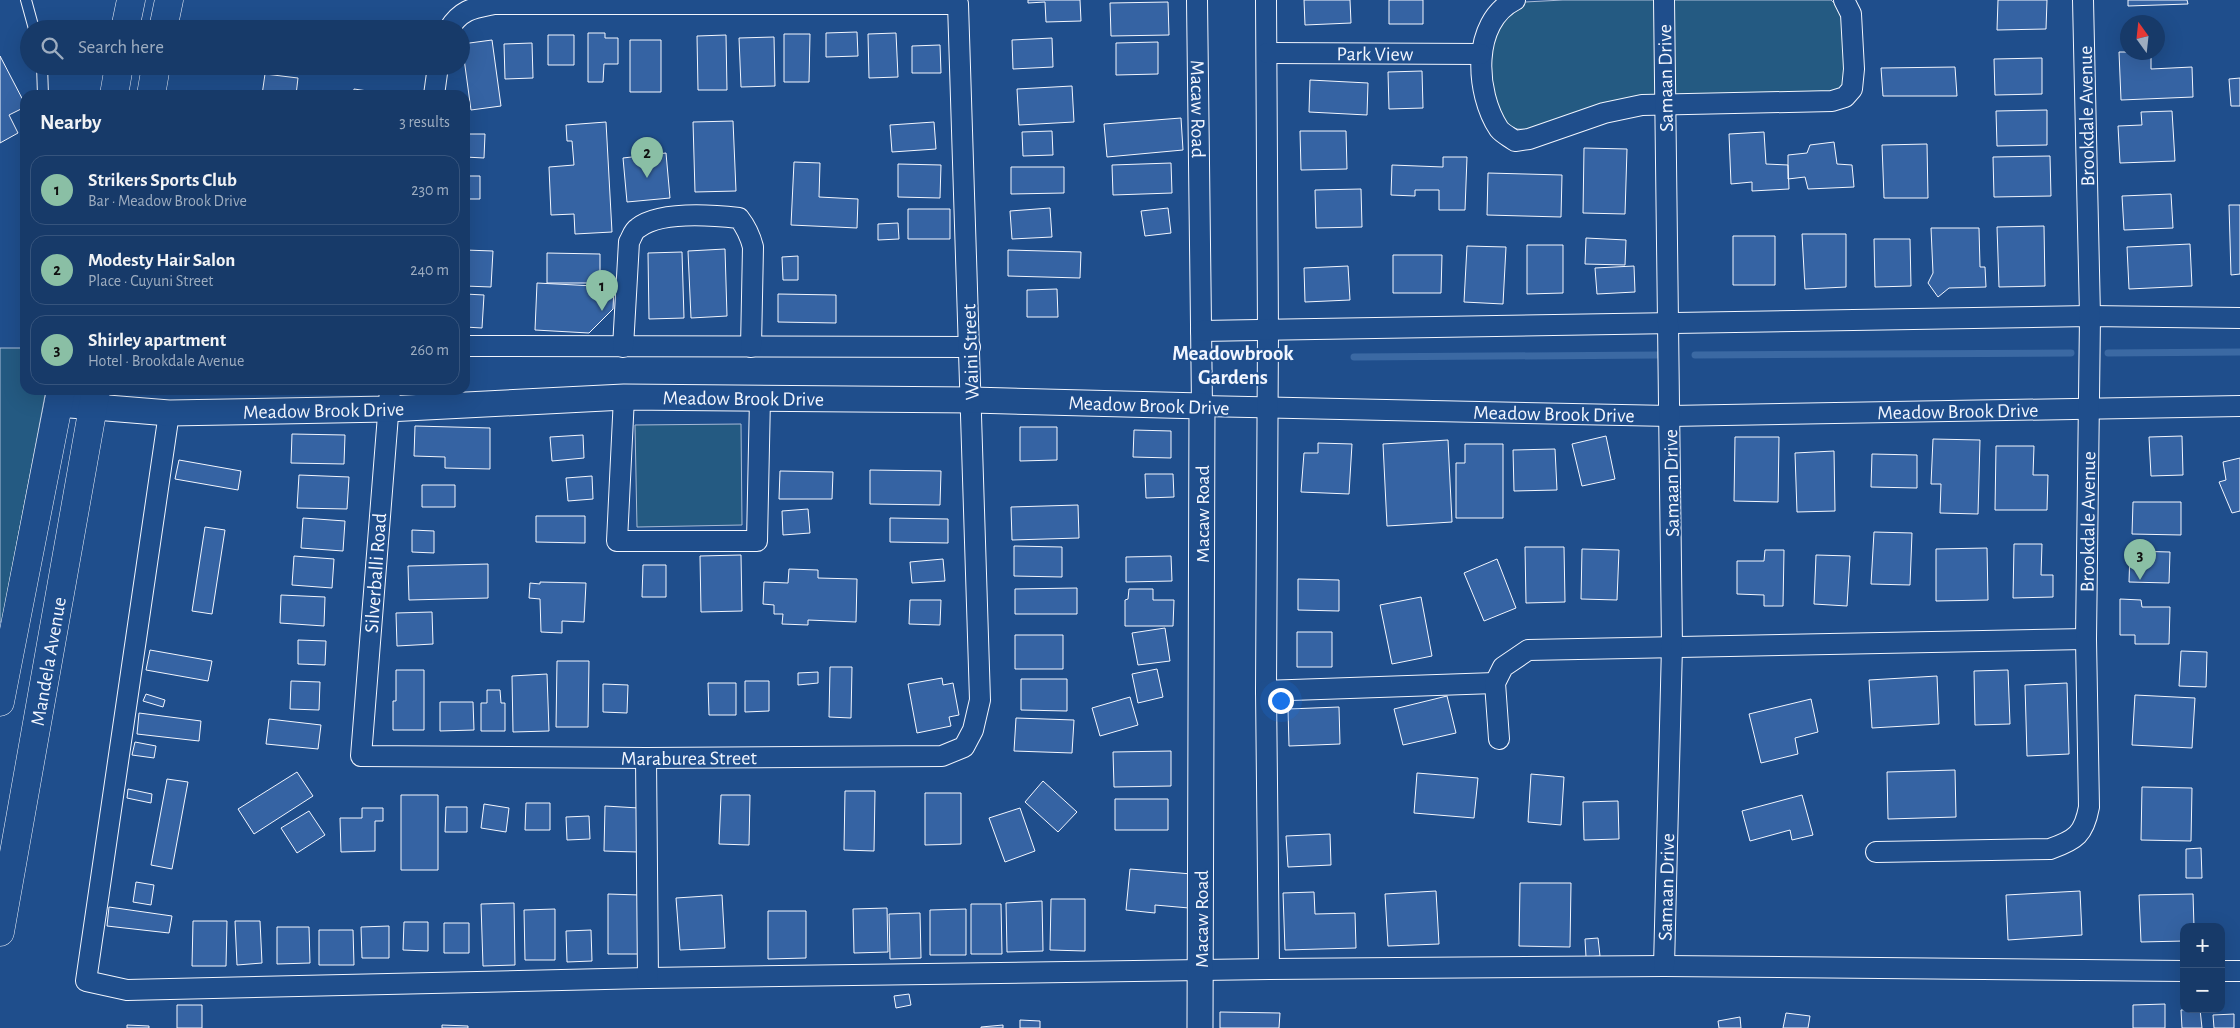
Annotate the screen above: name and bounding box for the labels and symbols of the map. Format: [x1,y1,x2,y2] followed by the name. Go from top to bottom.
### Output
[2120,15,2165,60] north arrow
[1655,24,1677,132] street label: Samaan Drive
[1337,44,1414,65] street label: Park View
[2076,45,2098,187] street label: Brookdale Avenue
[1187,60,1208,158] street label: Macaw Road
[631,137,663,178] pin: 2
[586,270,618,311] pin: 1
[959,303,983,400] street label: Waini Street
[1172,343,1294,388] district label: Meadowbrook Gardens
[663,388,824,410] street label: Meadow Brook Drive
[1068,393,1230,419] street label: Meadow Brook Drive
[243,399,405,423] street label: Meadow Brook Drive
[1877,401,2039,423] street label: Meadow Brook Drive
[1473,403,1635,426] street label: Meadow Brook Drive
[1661,429,1683,537] street label: Samaan Drive
[2078,451,2099,592] street label: Brookdale Avenue
[1193,465,1213,563] street label: Macaw Road
[362,512,390,634] street label: Silverballi Road
[2124,539,2156,580] pin: 3
[28,595,70,727] street label: Mandela Avenue
[1268,688,1294,714] your location
[621,748,757,769] street label: Maraburea Street
[1656,833,1678,941] street label: Samaan Drive
[1192,870,1212,968] street label: Macaw Road

